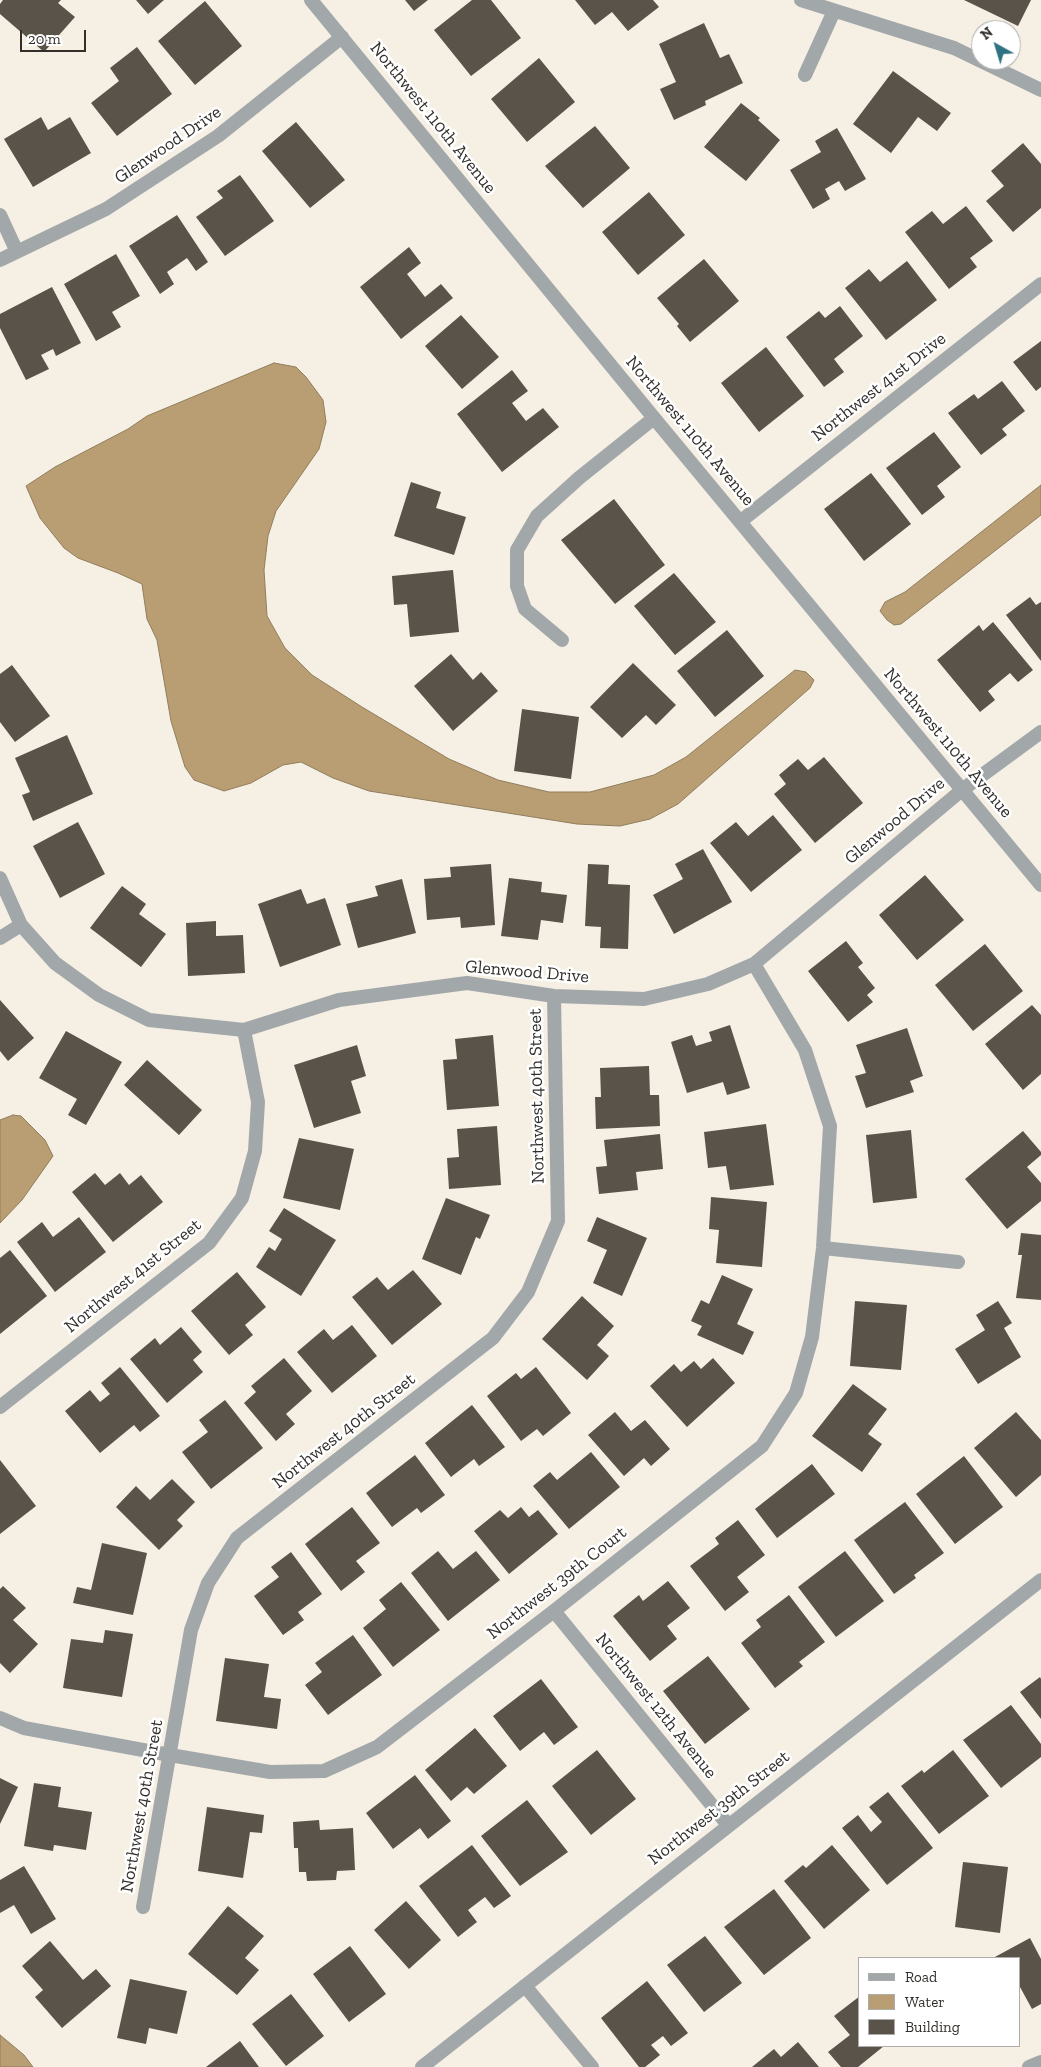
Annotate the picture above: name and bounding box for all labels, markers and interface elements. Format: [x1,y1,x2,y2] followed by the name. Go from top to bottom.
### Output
[22,20,89,52] scale bar
[971,20,1021,70] north arrow
[977,24,996,44] text: N
[28,30,61,48] text: 20 m
[365,38,501,198] street label: Northwest 110th Avenue
[111,101,225,189] street label: Glenwood Drive
[808,328,950,446] street label: Northwest 41st Drive
[621,352,759,510] street label: Northwest 110th Avenue
[879,664,1017,822] street label: Northwest 110th Avenue
[841,773,949,869] street label: Glenwood Drive
[464,956,590,988] street label: Glenwood Drive
[525,1008,549,1184] street label: Northwest 40th Street
[60,1214,206,1338] street label: Northwest 41st Street
[268,1369,420,1493] street label: Northwest 40th Street
[483,1522,631,1644] street label: Northwest 39th Court
[591,1629,721,1783] street label: Northwest 12th Avenue
[116,1718,168,1894] street label: Northwest 40th Street
[644,1746,794,1870] street label: Northwest 39th Street
[858,1957,1021,2047] legend
[905,1968,937,1986] text: Road
[905,1993,945,2011] text: Water
[905,2018,960,2036] text: Building

